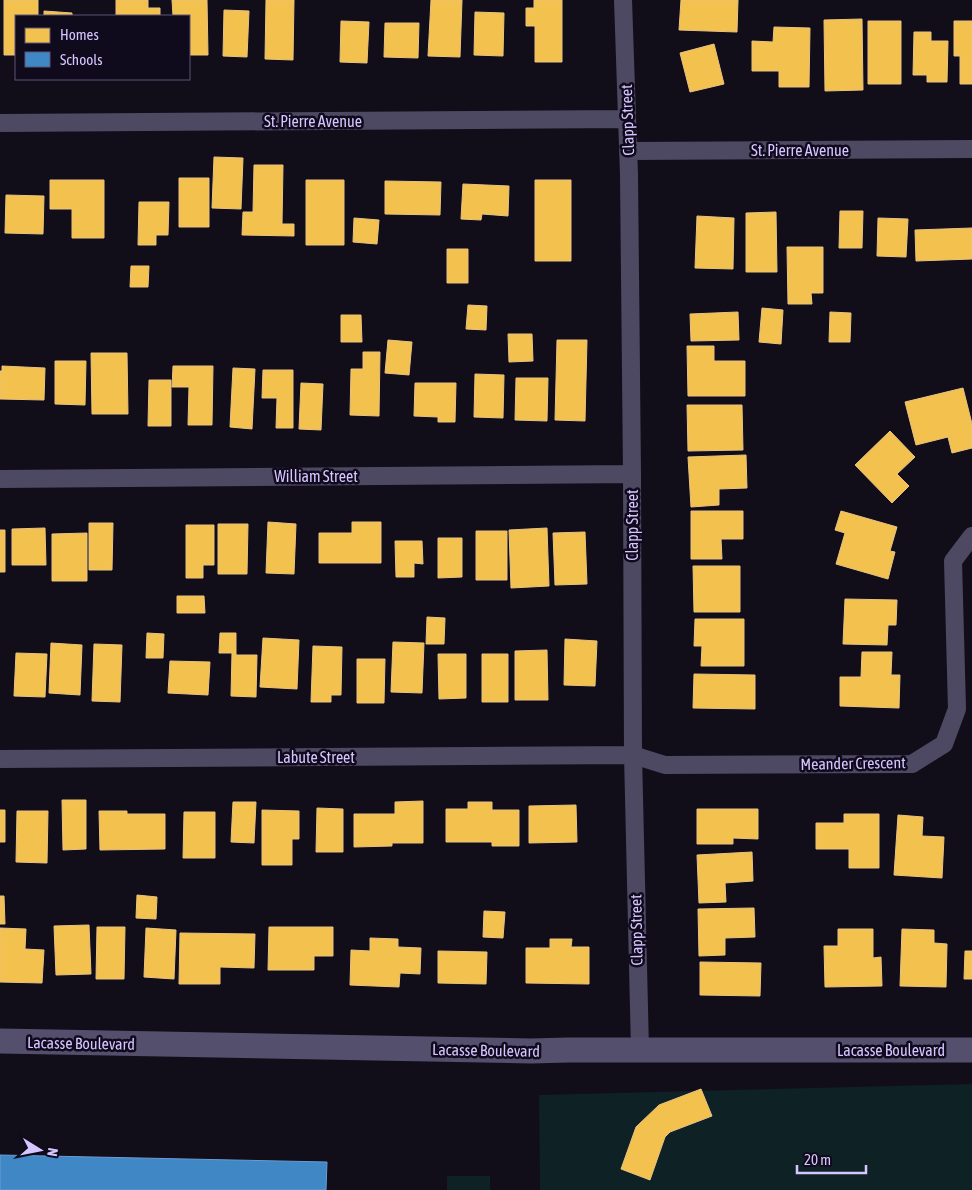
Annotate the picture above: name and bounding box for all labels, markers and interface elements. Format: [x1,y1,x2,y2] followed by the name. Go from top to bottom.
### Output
[15,15,190,80] legend
[60,26,99,43] text: Homes
[60,51,103,68] text: Schools
[617,84,638,156] street label: Clapp Street
[264,112,362,130] street label: St. Pierre Avenue
[751,141,849,159] street label: St. Pierre Avenue
[274,467,358,485] street label: William Street
[623,489,642,561] street label: Clapp Street
[277,748,355,766] street label: Labute Street
[800,753,906,773] street label: Meander Crescent
[626,894,647,966] street label: Clapp Street
[27,1033,135,1053] street label: Lacasse Boulevard
[432,1040,540,1060] street label: Lacasse Boulevard
[837,1041,945,1059] street label: Lacasse Boulevard
[15,1125,65,1175] north arrow
[797,1142,866,1174] scale bar
[44,1147,61,1158] text: N
[804,1151,831,1168] text: 20 m

